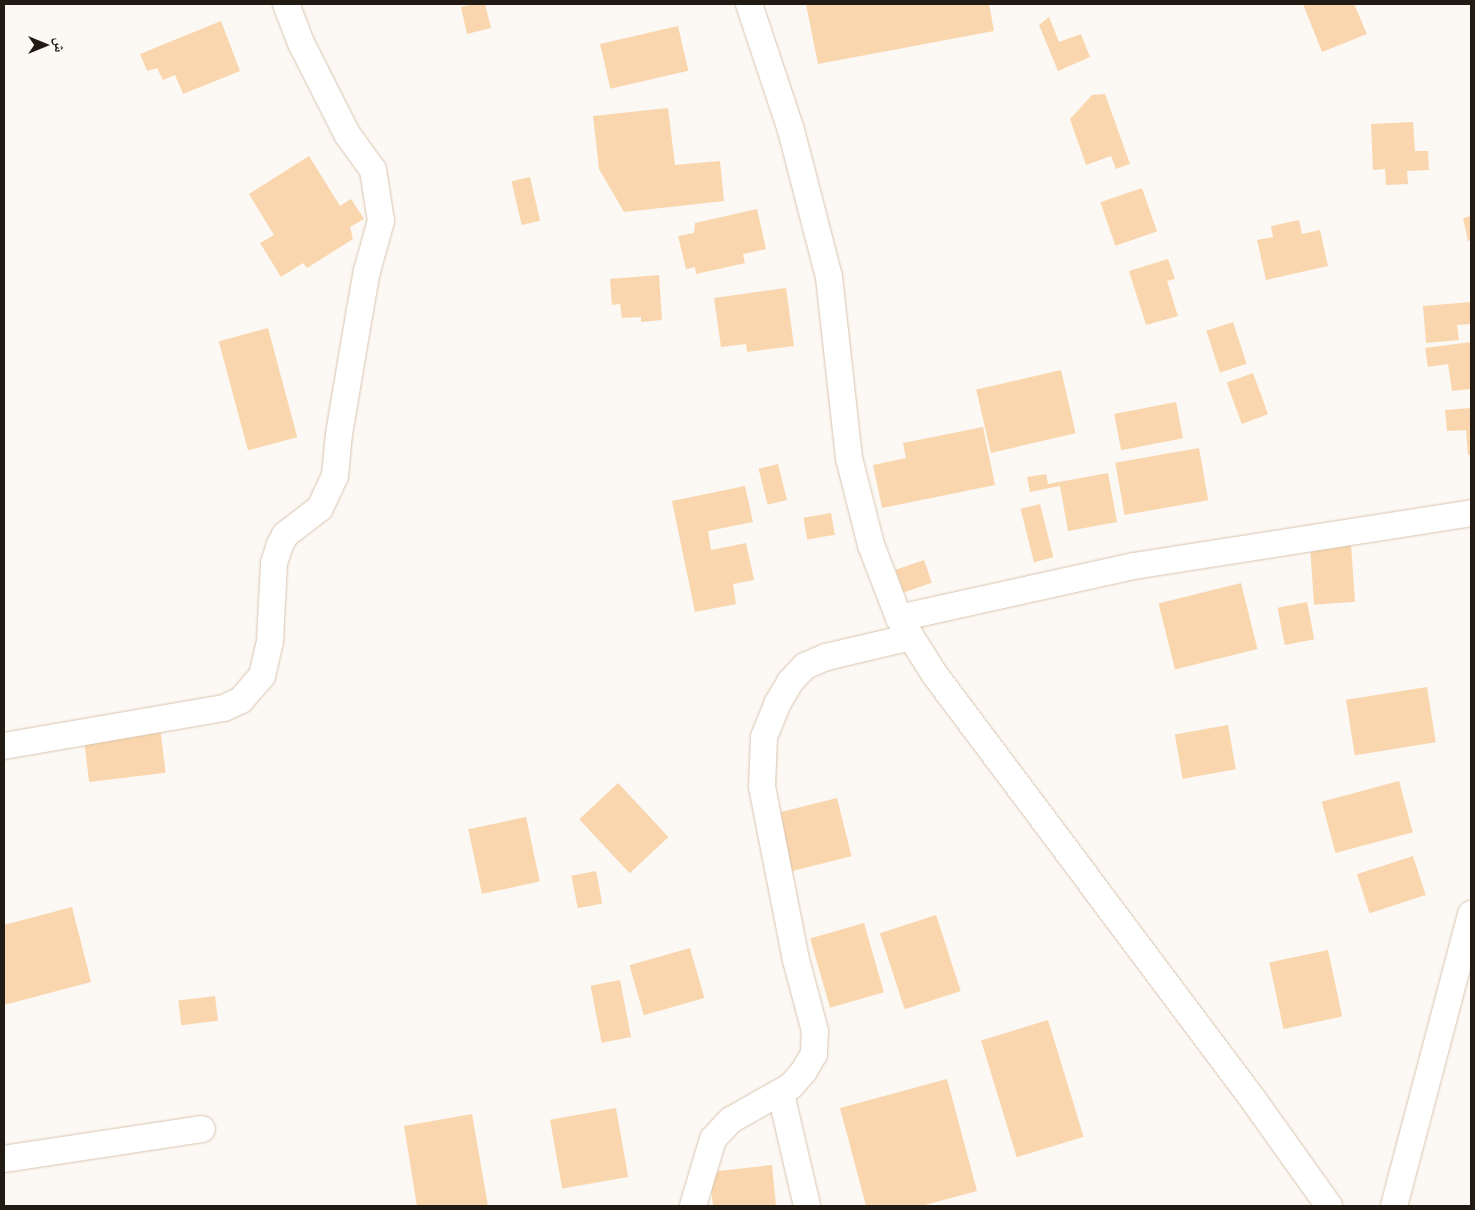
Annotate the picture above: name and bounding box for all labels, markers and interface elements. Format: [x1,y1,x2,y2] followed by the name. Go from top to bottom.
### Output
[20,20,70,70] north arrow
[52,38,68,52] text: ش

